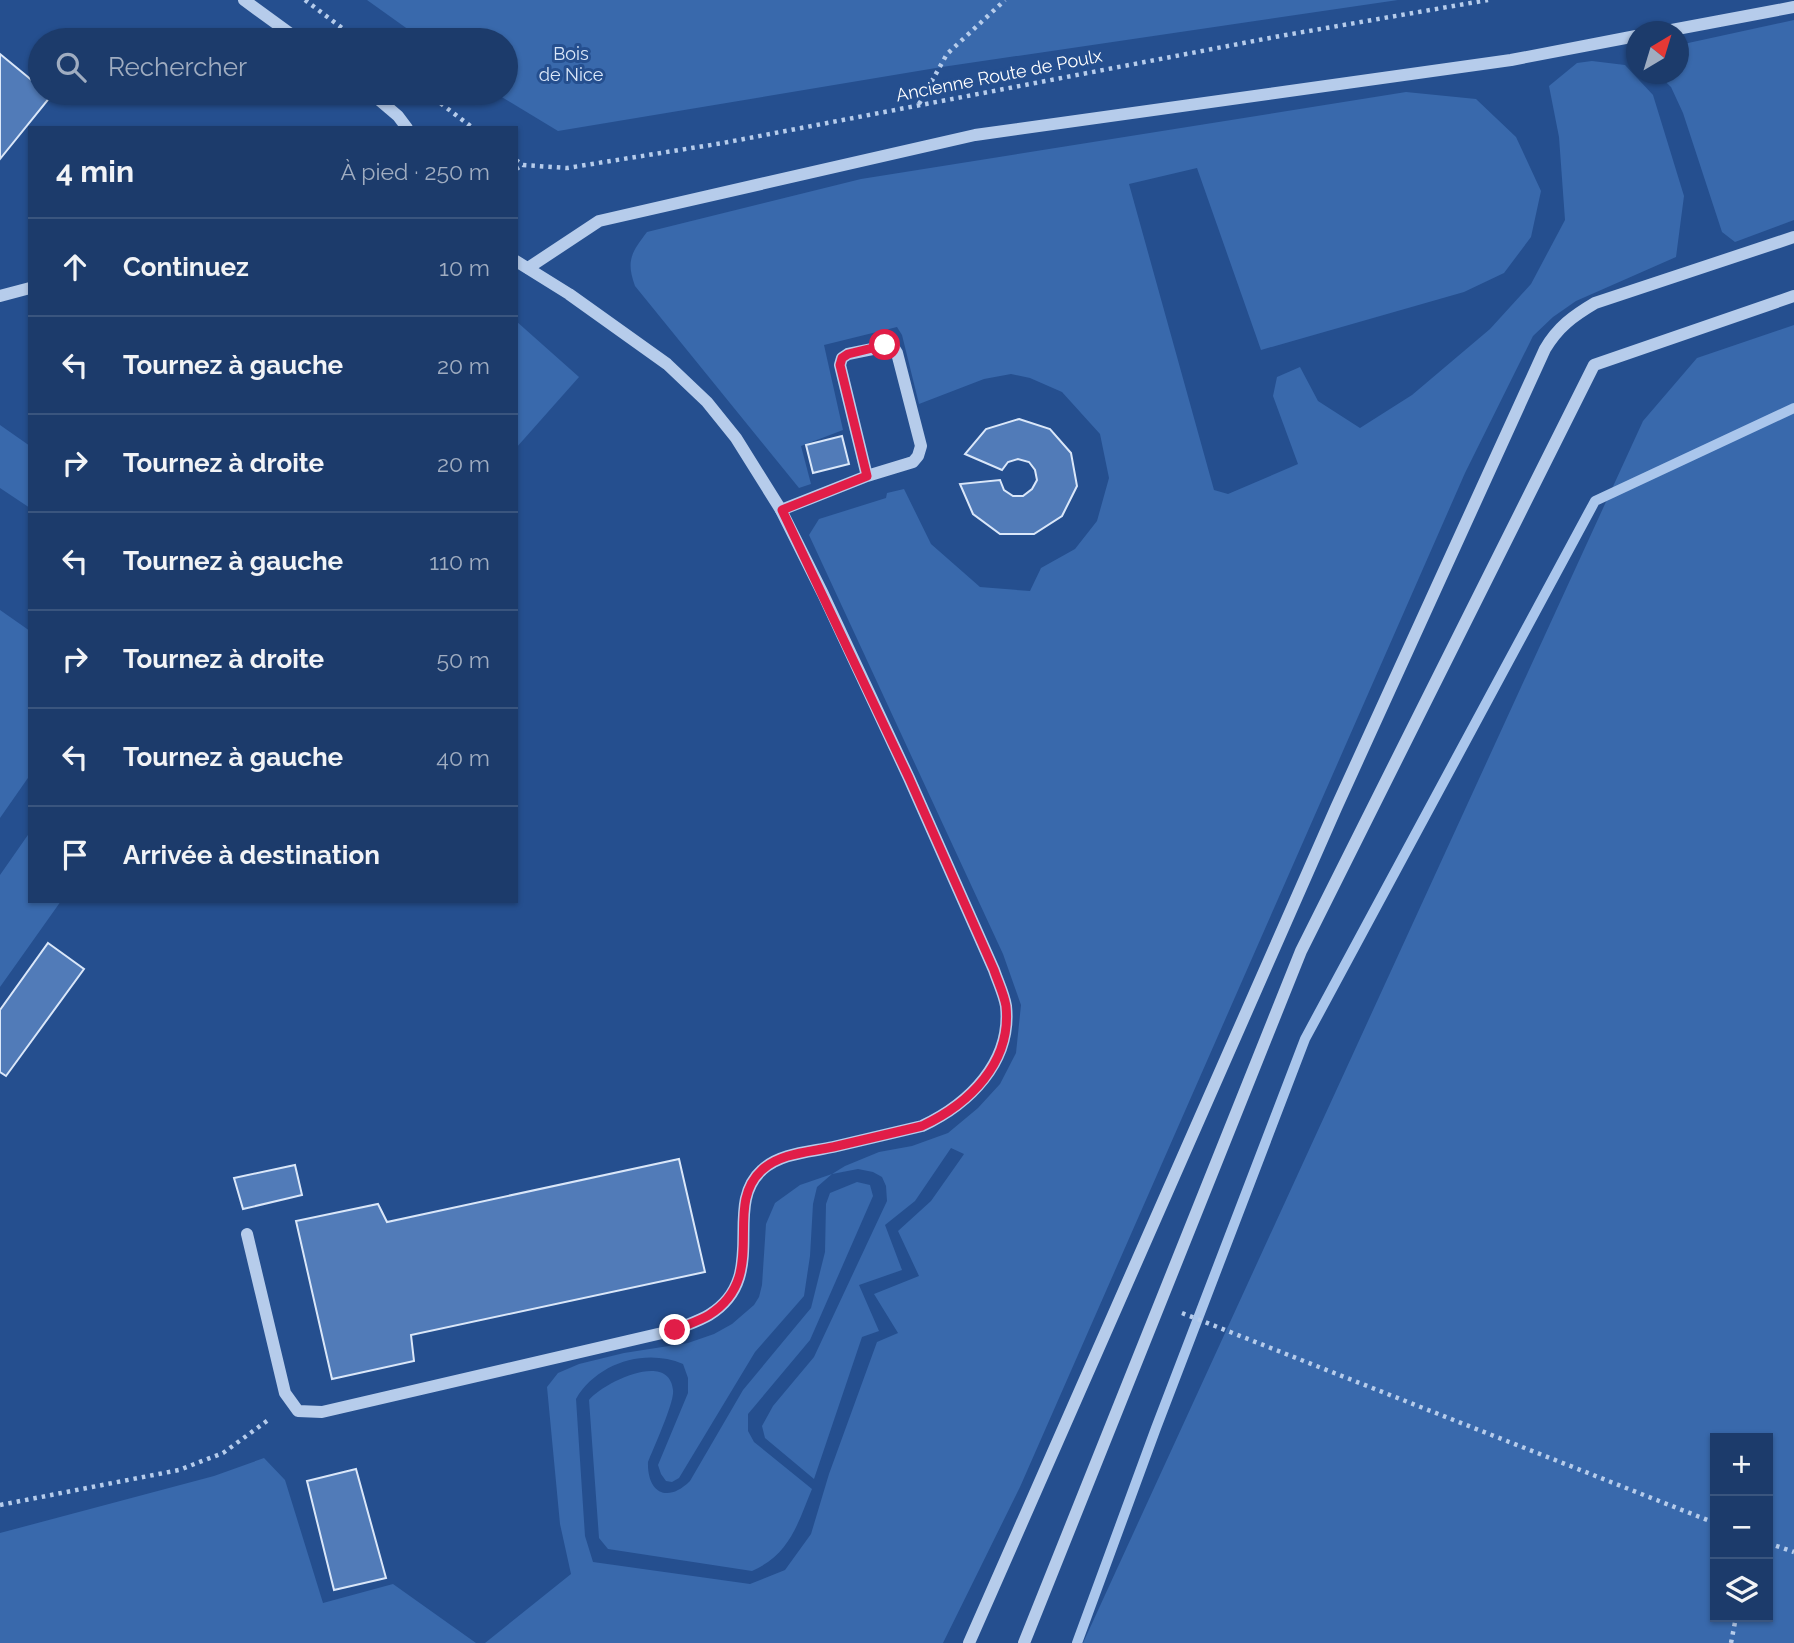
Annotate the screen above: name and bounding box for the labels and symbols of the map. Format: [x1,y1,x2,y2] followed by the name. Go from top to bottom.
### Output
[1626,21,1689,84] north arrow
[539,43,604,85] park label: Bois de Nice
[894,45,1104,105] street label: Ancienne Route de Poulx
[869,329,900,360] route start
[659,1314,690,1345] route end

